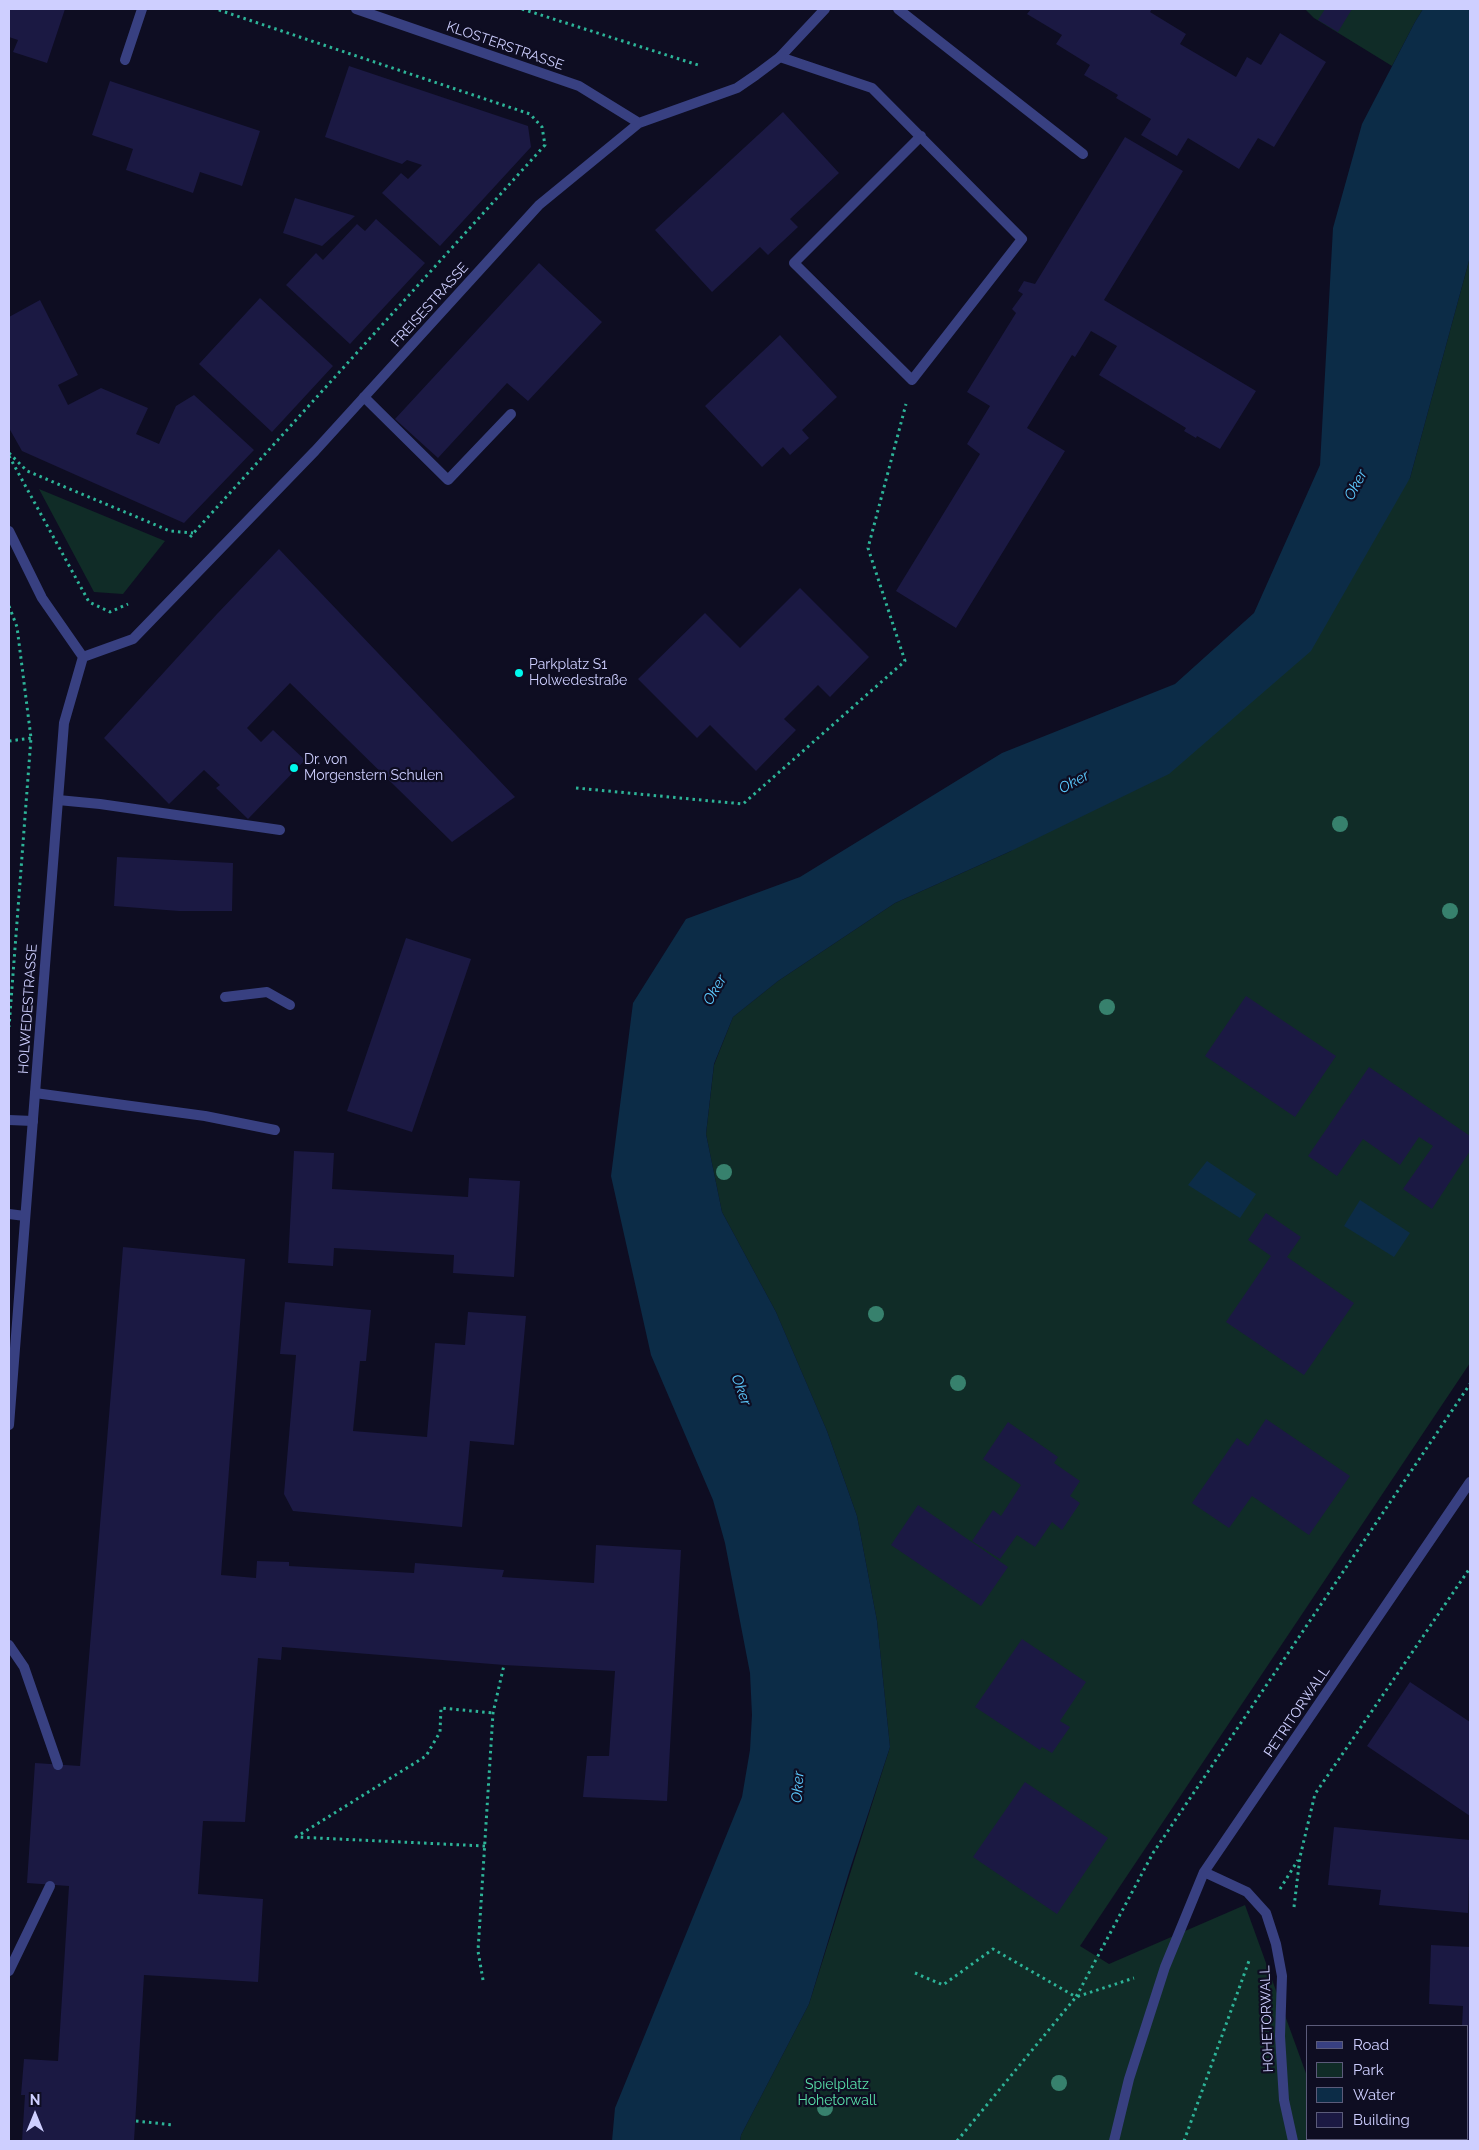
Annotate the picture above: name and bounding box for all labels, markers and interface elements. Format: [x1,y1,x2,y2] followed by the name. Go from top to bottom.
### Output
[444,18,566,74] street label: KLOSTERSTRASSE
[388,260,472,350] street label: FREISESTRASSE
[1341,467,1371,503] water label: Oker
[529,657,627,690] place label: Parkplatz S1 Holwedestraße
[513,667,525,679] marker: Parkplatz S1 Holwedestraße
[304,752,443,784] place label: Dr. von Morgenstern Schulen
[288,762,300,774] marker: Dr. von Morgenstern Schulen
[1056,766,1092,798] water label: Oker
[15,943,41,1075] street label: HOLWEDESTRASSE
[699,972,731,1008] water label: Oker
[727,1372,755,1408] water label: Oker
[1261,1664,1333,1760] street label: PETRITORWALL
[788,1770,808,1804] water label: Oker
[1257,1965,1277,2073] street label: HOHETORWALL
[1306,2025,1469,2140] legend
[1353,2036,1389,2054] text: Road
[1353,2061,1384,2079] text: Park
[797,2077,877,2110] park label: Spielplatz Hohetorwall
[1353,2086,1395,2104] text: Water
[10,2090,60,2140] north arrow
[30,2092,40,2108] text: N
[1353,2111,1410,2129] text: Building

